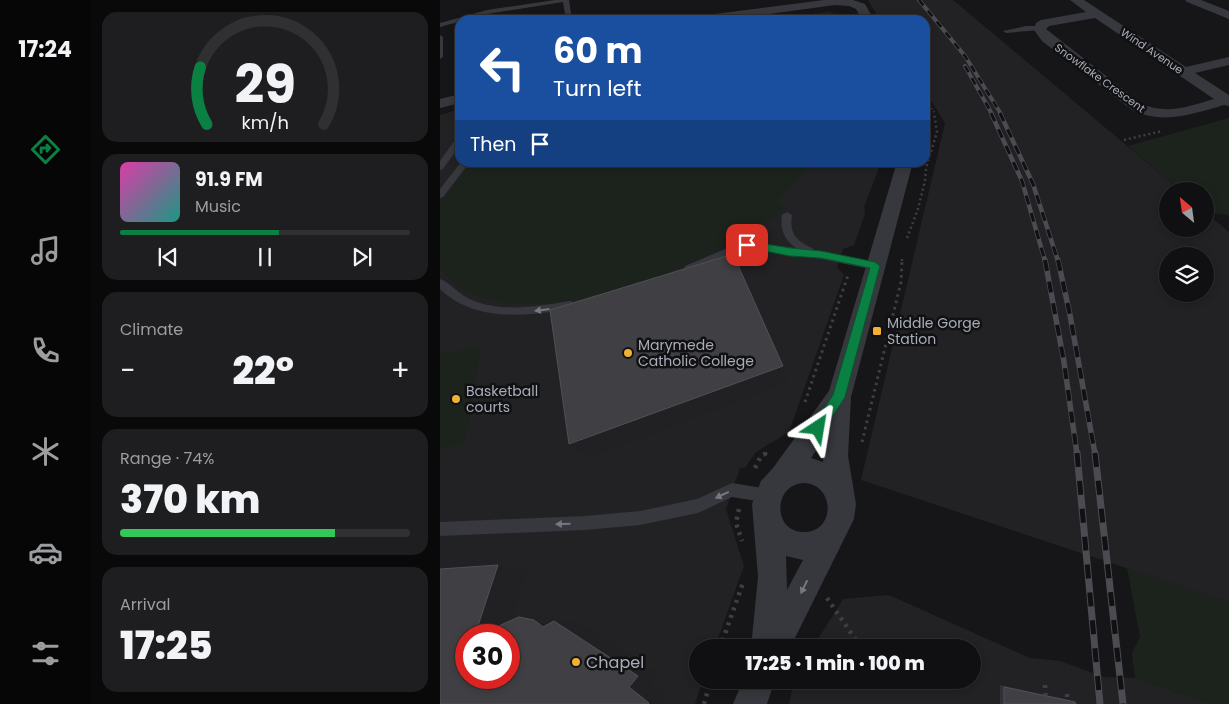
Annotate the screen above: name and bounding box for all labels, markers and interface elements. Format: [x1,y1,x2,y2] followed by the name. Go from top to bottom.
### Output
[1118,24,1187,78] street label: Wind Avenue
[553,26,643,75] text: 60 m
[18,34,72,65] text: 17:24
[470,35,535,100] icon: left
[1051,40,1149,116] street label: Snowflake Crescent
[234,48,296,121] text: 29
[553,73,641,104] text: Turn left
[241,110,289,135] text: km/h
[526,130,554,158] icon: arrive
[470,131,516,158] text: Then
[28,132,63,167] icon: directions
[195,166,263,193] text: 91.9 FM
[1159,182,1214,238] north arrow
[1159,182,1214,302] map controls
[195,195,241,218] text: Music
[726,224,768,266] pin
[733,231,761,259] icon: arrive
[28,233,63,268] icon: music
[154,243,182,271] icon: previous
[251,243,279,271] icon: pause
[348,243,376,271] icon: next
[1159,247,1214,302] button: layers
[534,306,550,314] one-way arrow
[887,313,981,349] place label: Middle Gorge Station
[120,318,183,341] text: Climate
[871,325,883,337] marker: Middle Gorge Station
[28,333,63,368] icon: phone
[638,335,754,371] place label: Marymede Catholic College
[232,344,294,397] text: 22°
[622,347,634,359] marker: Marymede Catholic College
[120,351,135,390] text: −
[391,351,410,390] text: +
[466,381,538,417] place label: Basketball courts
[450,393,462,405] marker: Basketball courts
[791,401,843,453] position arrow
[28,434,63,469] icon: climate
[120,447,214,470] text: Range · 74%
[120,473,260,526] text: 370 km
[715,491,729,499] one-way arrow
[555,520,571,528] one-way arrow
[28,535,63,570] icon: car
[800,580,808,594] one-way arrow
[120,593,170,616] text: Arrival
[120,619,213,672] text: 17:25
[455,624,520,689] speed limit sign: 30
[28,636,63,671] icon: filters
[745,650,925,677] text: 17:25 · 1 min · 100 m
[586,651,644,674] place label: Chapel
[570,656,582,668] marker: Chapel

